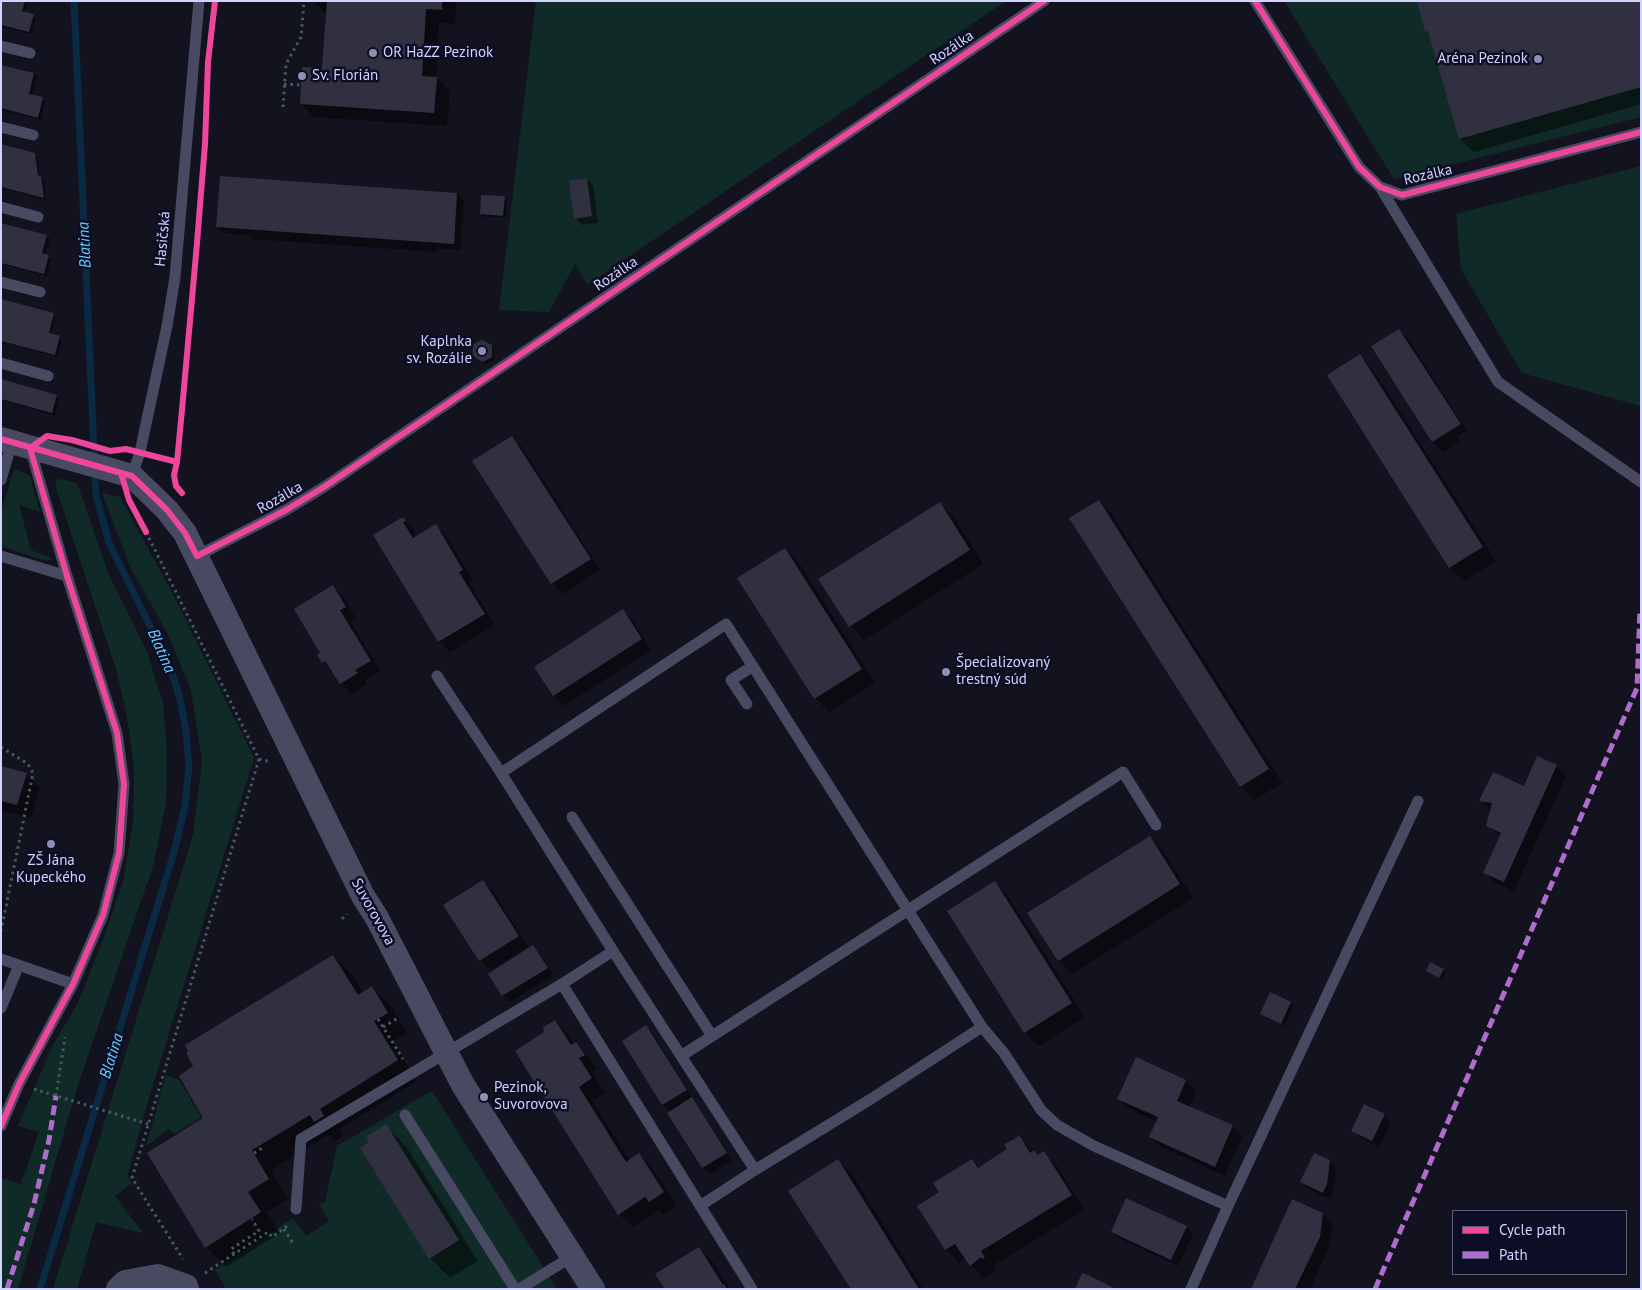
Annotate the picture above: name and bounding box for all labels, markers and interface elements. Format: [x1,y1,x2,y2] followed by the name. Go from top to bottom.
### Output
[927,27,977,69] street label: Rozálka
[383,44,493,62] place label: OR HaZZ Pezinok
[367,47,379,59] marker: OR HaZZ Pezinok
[1437,50,1528,68] place label: Aréna Pezinok
[1532,53,1544,65] marker: Aréna Pezinok
[312,67,378,85] place label: Sv. Florián
[296,70,308,82] marker: Sv. Florián
[1402,161,1454,189] street label: Rozálka
[152,211,174,267] street label: Hasičská
[74,221,96,269] water label: Blatina
[591,253,641,295] street label: Rozálka
[406,333,472,368] place label: Kaplnka sv. Rozálie
[476,345,488,357] marker: Kaplnka sv. Rozálie
[254,478,306,518] street label: Rozálka
[143,626,179,676] water label: Blatina
[956,654,1050,689] place label: Špecializovaný trestný súd
[940,666,952,678] marker: Špecializovaný trestný súd
[45,838,57,850] marker: ZŠ Jána Kupeckého
[16,852,86,887] place label: ZŠ Jána Kupeckého
[347,875,399,949] street label: Suvorovova
[96,1031,128,1081] water label: Blatina
[494,1079,568,1114] place label: Pezinok, Suvorovova
[478,1091,490,1103] marker: Pezinok, Suvorovova
[1452,1210,1627,1275] legend
[1499,1220,1565,1239] text: Cycle path
[1499,1245,1528,1264] text: Path

